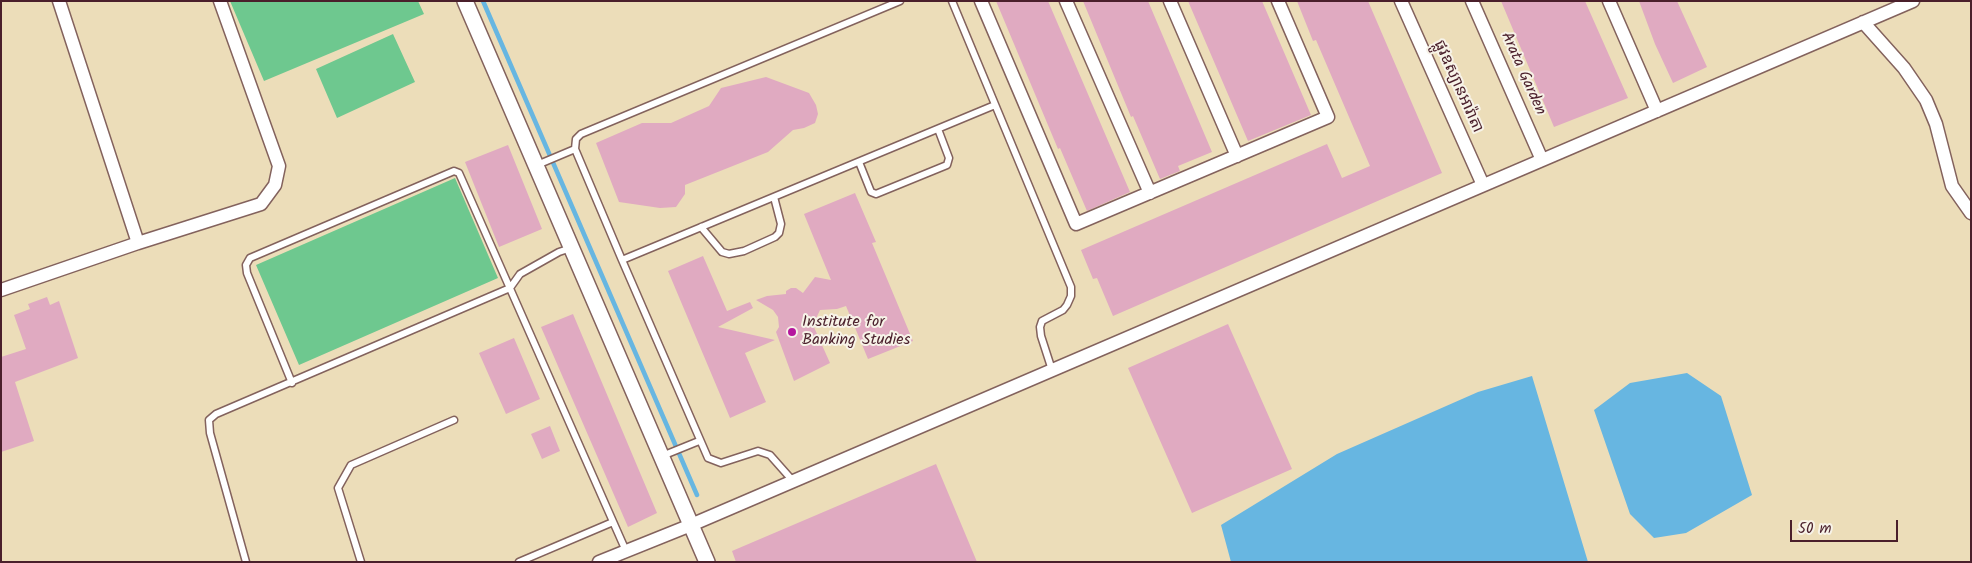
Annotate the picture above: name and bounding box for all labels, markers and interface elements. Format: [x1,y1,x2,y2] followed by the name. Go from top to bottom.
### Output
[1495,29,1549,119] street label: Arata Garden
[1428,38,1486,136] street label: ផ្លូវឧស្យានអារ៉ាតា
[802,313,910,351] place label: Institute for Banking Studies
[786,326,798,338] marker: Institute for Banking Studies
[1792,510,1900,542] scale bar
[1798,517,1832,541] text: 50 m

